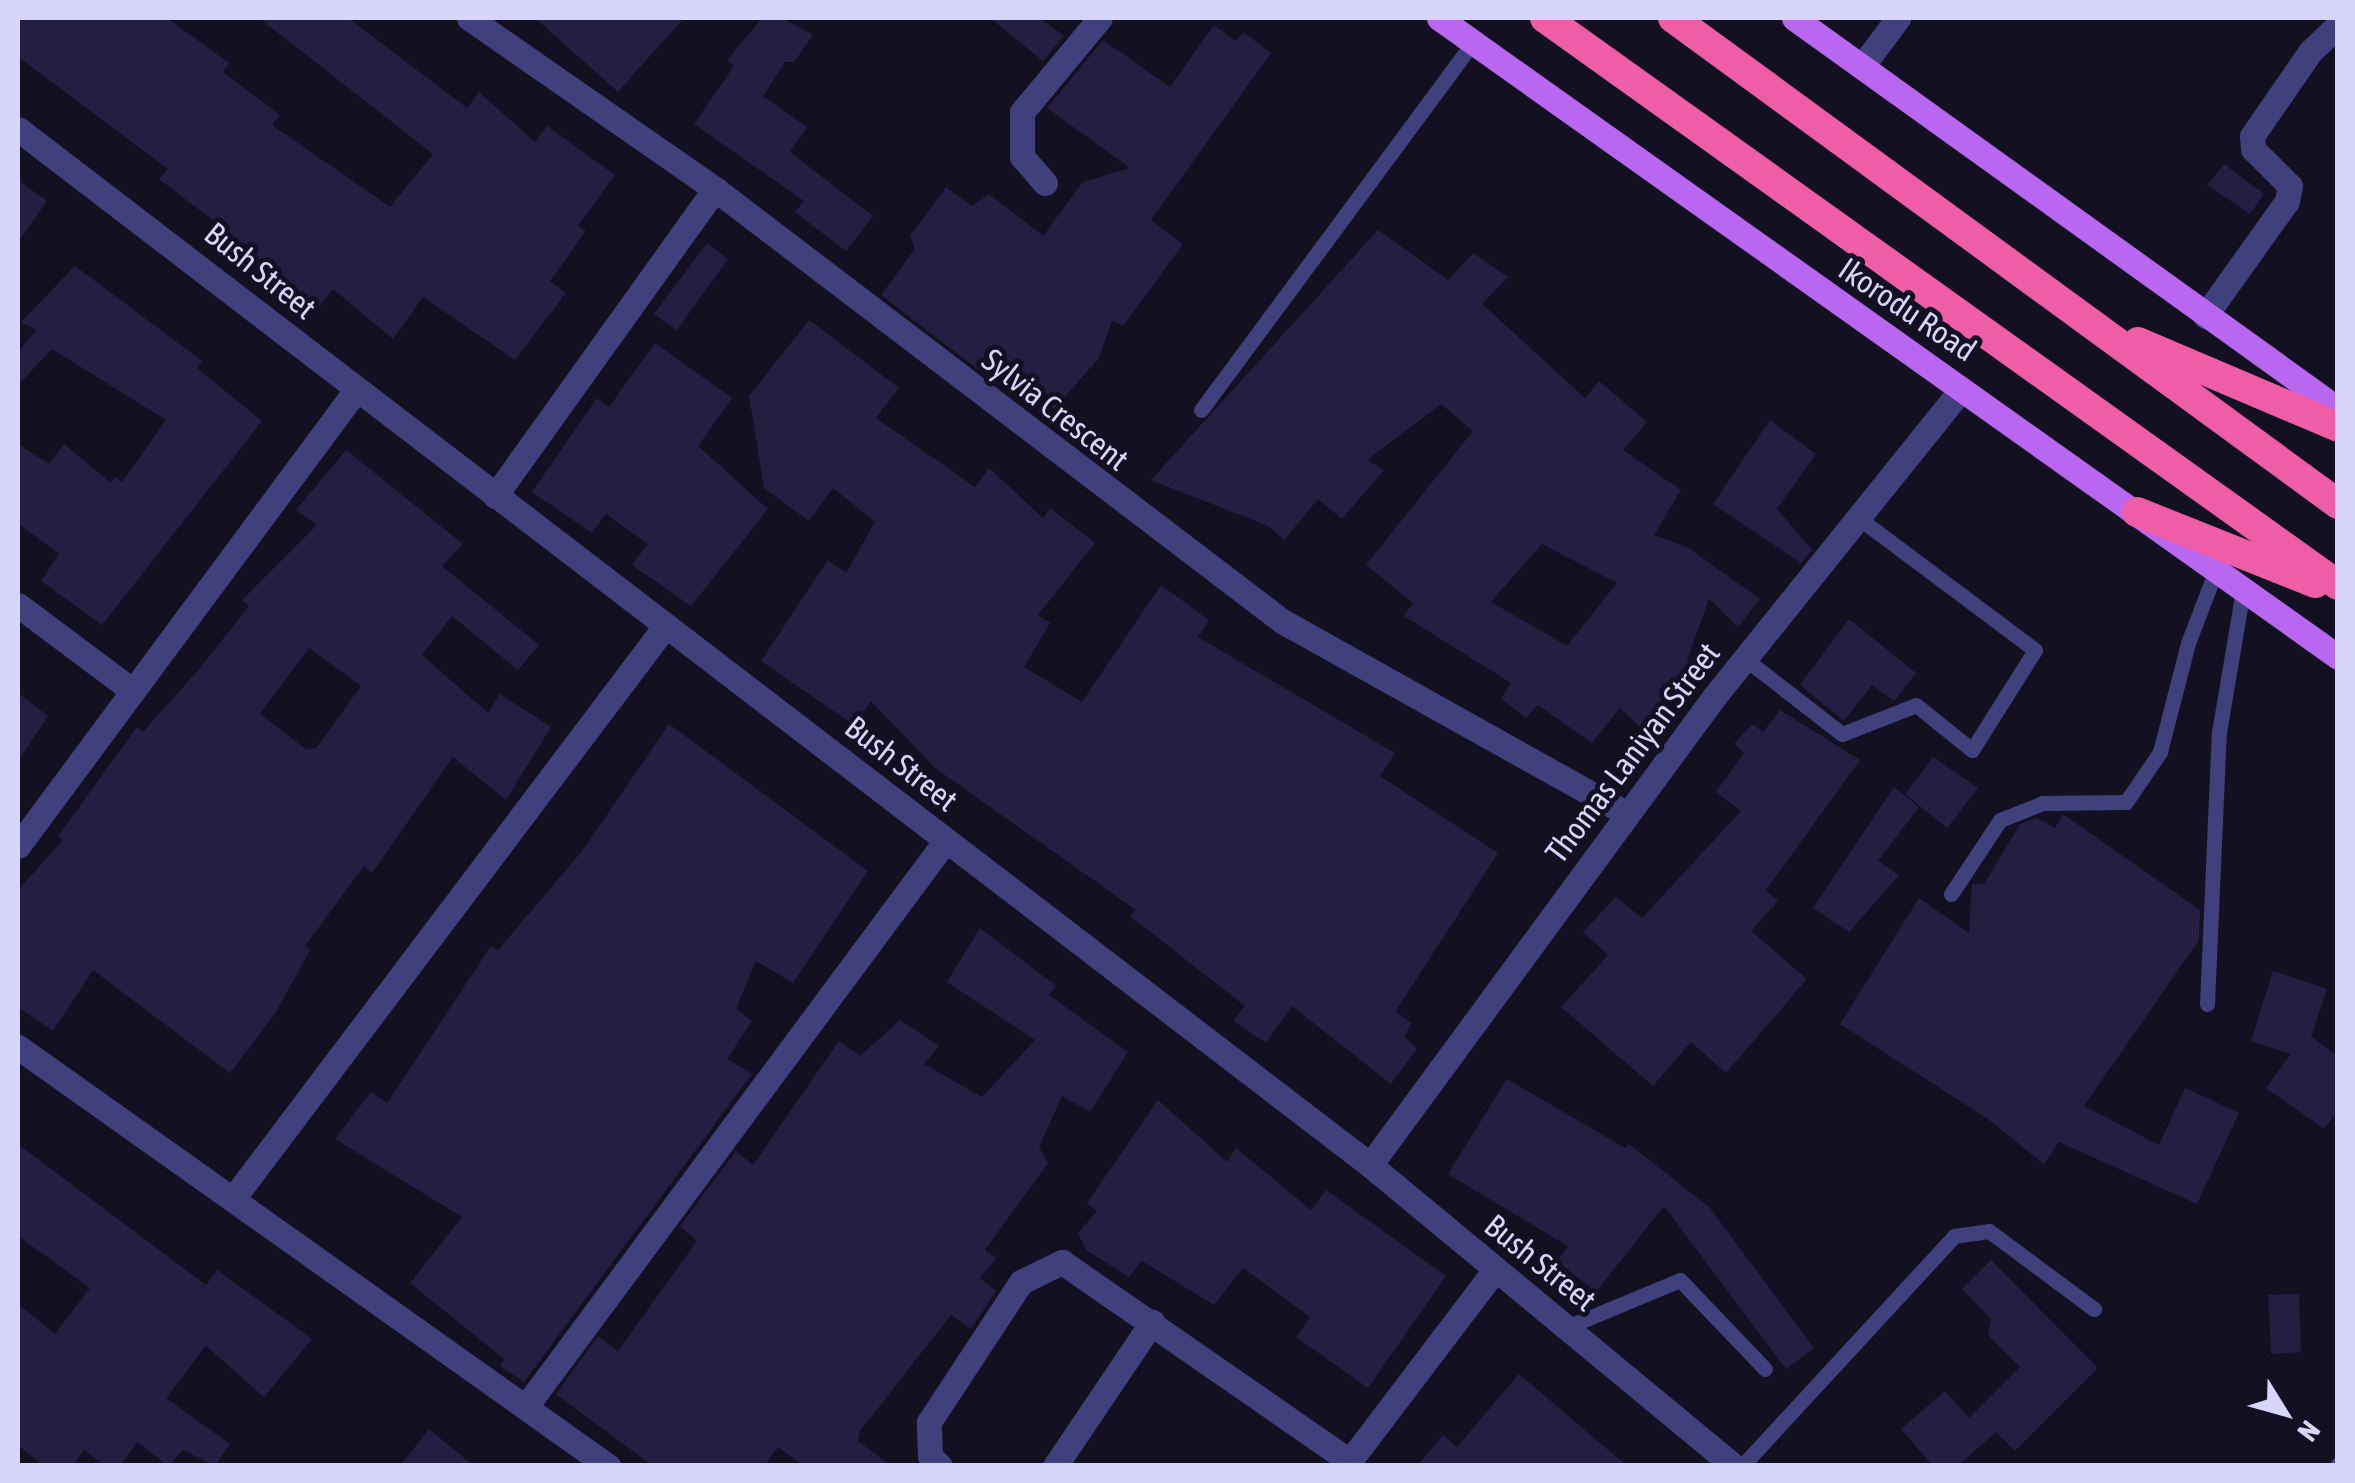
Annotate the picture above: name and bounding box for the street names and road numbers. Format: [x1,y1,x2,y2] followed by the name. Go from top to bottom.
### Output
[197,215,323,327] street label: Bush Street
[1831,250,1983,370] street label: Ikorodu Road
[974,341,1136,479] street label: Sylvia Crescent
[1538,635,1728,871] street label: Thomas Laniyan Street
[837,708,965,820] street label: Bush Street
[1477,1207,1603,1319] street label: Bush Street

